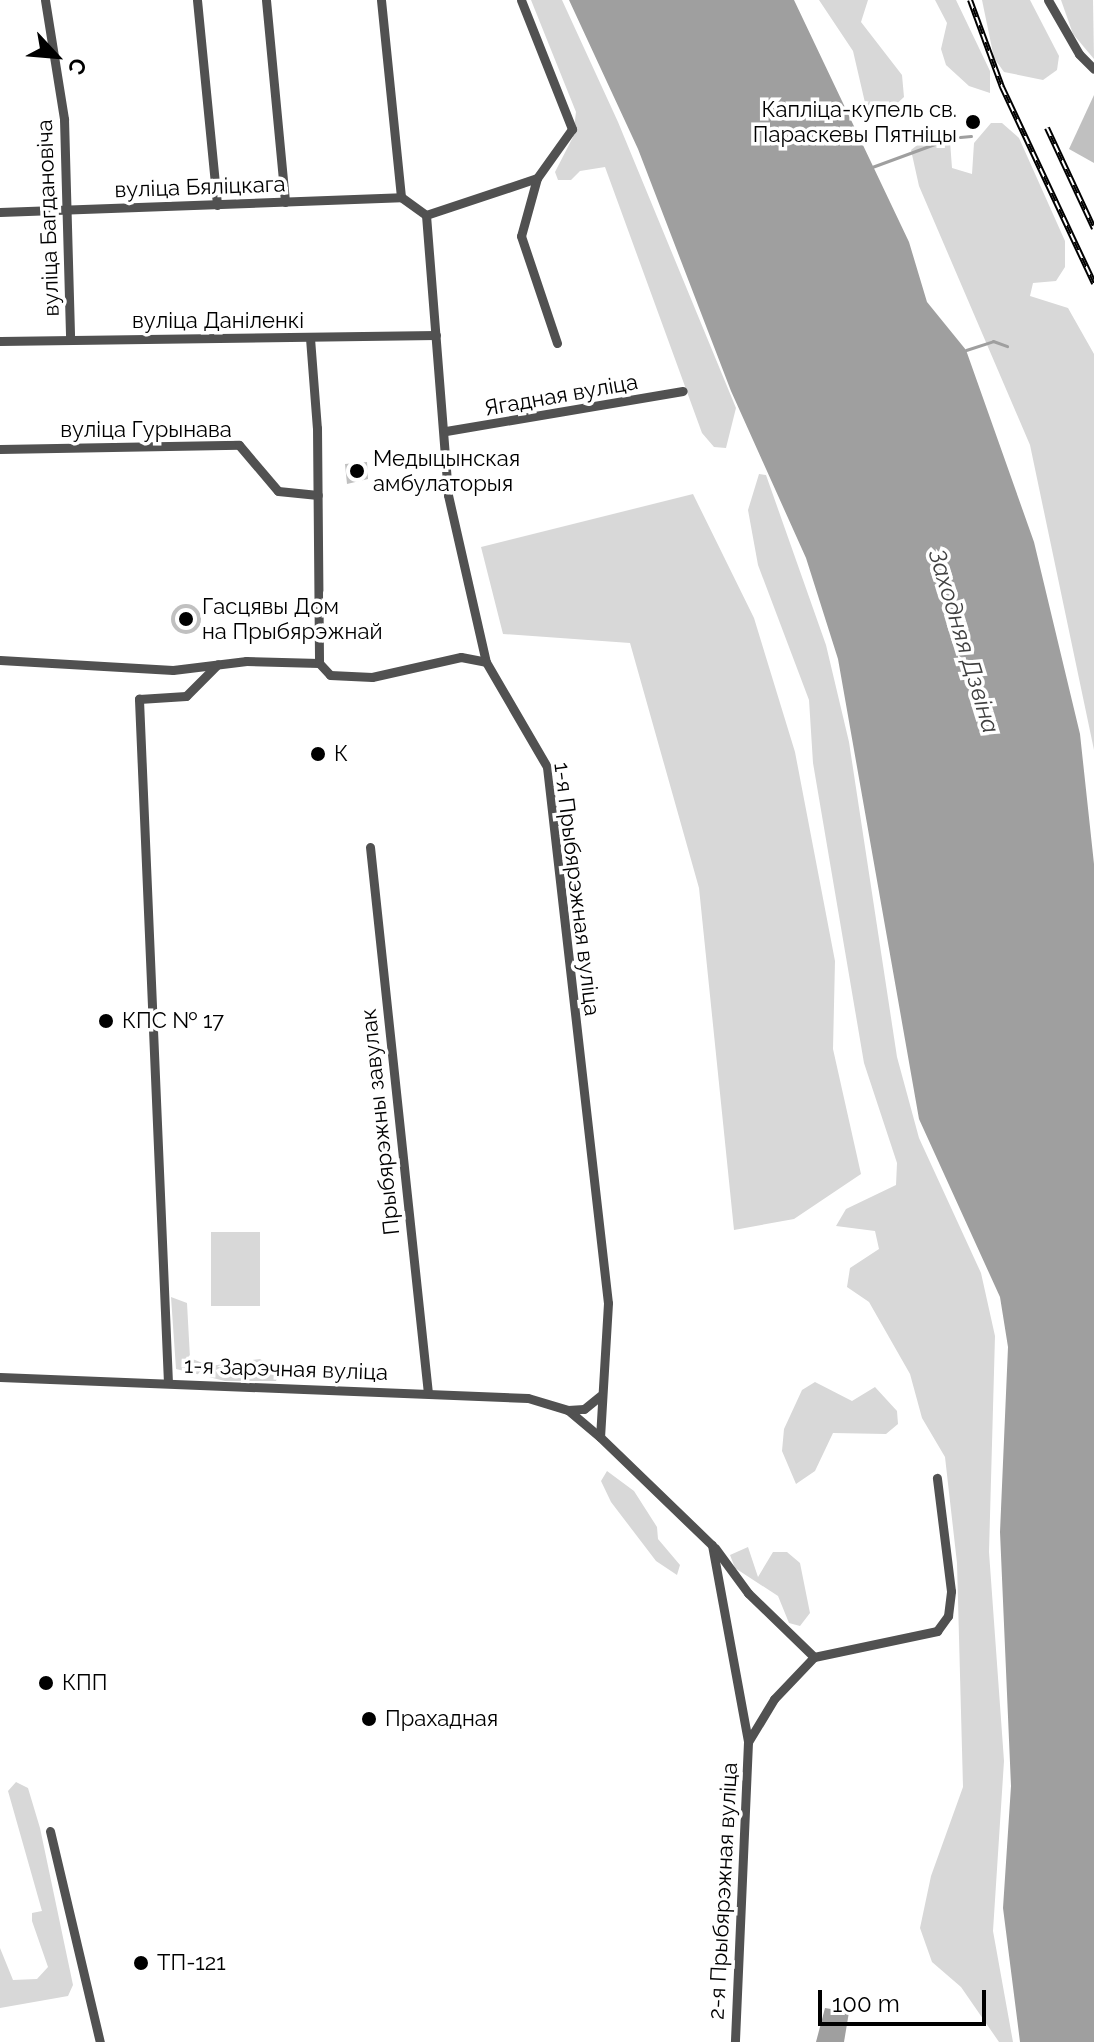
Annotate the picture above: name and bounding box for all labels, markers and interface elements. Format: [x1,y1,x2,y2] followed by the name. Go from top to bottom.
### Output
[16,16,96,96] north arrow
[63,54,93,79] text: С
[753,96,957,148] place label: Капліца-купель св. Параскевы Пятніцы
[964,113,982,131] marker: Капліца-купель св. Параскевы Пятніцы
[31,119,65,317] street label: вуліца Багдановіча
[114,171,286,203] street label: вуліца Бяліцкага
[132,308,304,334] street label: вуліца Даніленкі
[482,369,640,421] street label: Ягадная вуліца
[60,417,232,443] street label: вуліца Гурынава
[373,445,520,496] place label: Медыцынская амбулаторыя
[348,462,366,480] marker: Медыцынская амбулаторыя
[922,546,1006,736] water label: Заходняя Дзвіна
[202,593,382,644] place label: Гасцявы Дом на Прыбярэжнай
[177,610,195,628] marker: Гасцявы Дом на Прыбярэжнай
[334,741,348,767] place label: К
[309,745,327,763] marker: К
[548,761,606,1017] street label: 1-я Прыбярэжная вуліца
[122,1008,224,1034] place label: КПС № 17
[355,1008,405,1236] street label: Прыбярэжны завулак
[97,1012,115,1030] marker: КПС № 17
[184,1352,388,1386] street label: 1-я Зарэчная вуліца
[62,1670,107,1696] place label: КПП
[37,1674,55,1692] marker: КПП
[385,1706,498,1732] place label: Прахадная
[360,1710,378,1728] marker: Прахадная
[703,1762,743,2020] street label: 2-я Прыбярэжная вуліца
[157,1950,226,1976] place label: ТП-121
[132,1954,150,1972] marker: ТП-121
[822,1974,990,2024] scale bar
[832,1989,900,2018] text: 100 m

